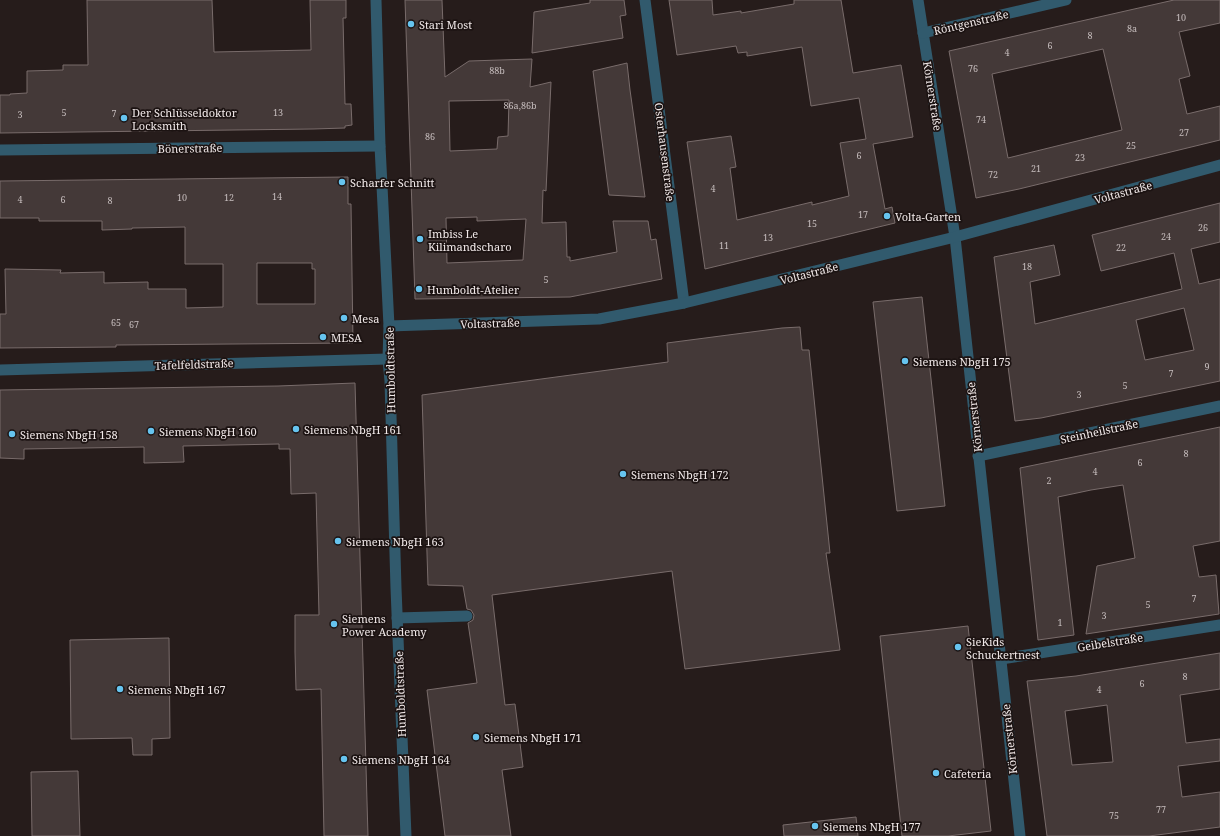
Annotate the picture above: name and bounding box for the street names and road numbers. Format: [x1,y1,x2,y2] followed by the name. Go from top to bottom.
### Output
[932,6,1010,38] street label: Röntgenstraße
[920,60,946,132] street label: Körnerstraße
[652,102,678,202] street label: Osterhausenstraße
[158,140,223,156] street label: Bönerstraße
[1092,177,1154,207] street label: Voltastraße
[778,258,840,287] street label: Voltastraße
[460,314,520,332] street label: Voltastraße
[382,327,398,413] street label: Humboldtstraße
[154,355,234,373] street label: Tafelfeldstraße
[963,381,985,453] street label: Körnerstraße
[1059,415,1139,447] street label: Steinheilstraße
[1076,629,1144,655] street label: Geibelstraße
[391,651,409,737] street label: Humboldtstraße
[998,703,1020,775] street label: Körnerstraße

